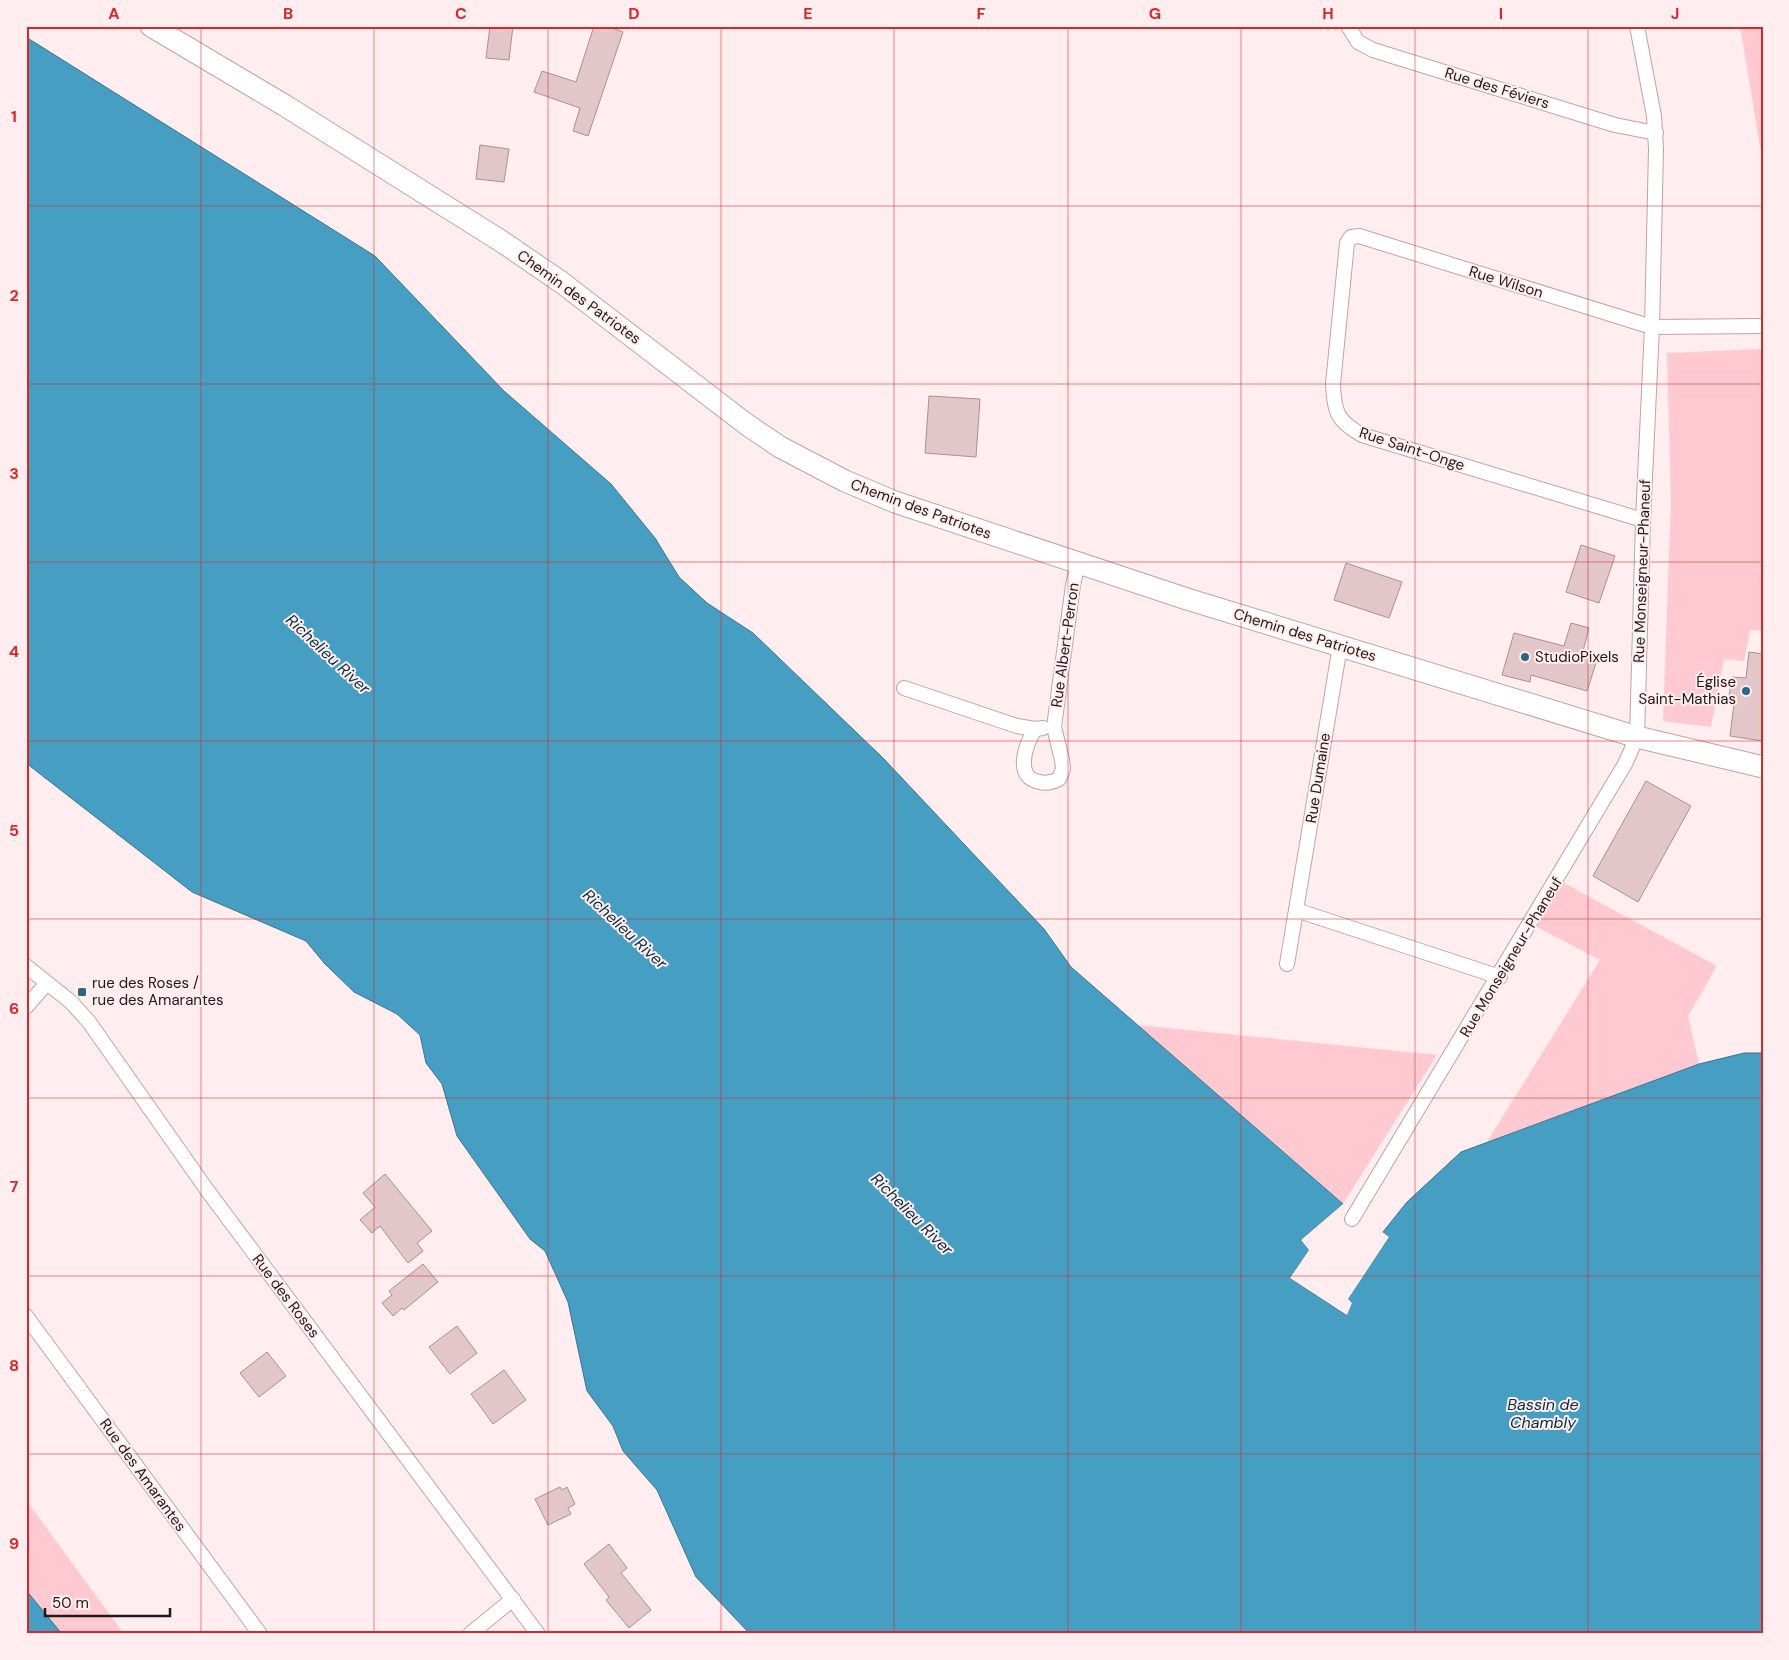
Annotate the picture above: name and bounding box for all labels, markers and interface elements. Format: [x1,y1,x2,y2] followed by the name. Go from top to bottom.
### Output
[108,3,120,24] text: A
[283,3,293,24] text: B
[455,3,467,24] text: C
[628,3,640,24] text: D
[803,3,813,24] text: E
[977,3,986,24] text: F
[1149,3,1161,24] text: G
[1322,3,1334,24] text: H
[1499,3,1503,24] text: I
[1671,3,1679,24] text: J
[1442,63,1552,113] street label: Rue des Féviers
[11,106,17,127] text: 1
[513,245,645,349] street label: Chemin des Patriotes
[1466,261,1546,303] street label: Rue Wilson
[9,285,19,306] text: 2
[1357,423,1467,475] street label: Rue Saint-Onge
[9,463,19,484] text: 3
[848,474,994,544] street label: Chemin des Patriotes
[1629,479,1655,663] street label: Rue Monseigneur-Phaneuf
[1046,581,1084,709] street label: Rue Albert-Perron
[1231,604,1379,666] street label: Chemin des Patriotes
[281,609,375,699] water label: Richelieu River
[9,641,19,662] text: 4
[1535,647,1619,667] place label: StudioPixels
[1519,651,1531,663] marker: StudioPixels
[1639,672,1736,709] place label: Église Saint-Mathias
[1740,685,1752,697] marker: Église Saint-Mathias
[1301,731,1335,825] street label: Rue Dumaine
[9,820,19,841] text: 5
[1455,873,1567,1041] street label: Rue Monseigneur-Phaneuf
[578,884,672,974] water label: Richelieu River
[92,973,224,1010] place label: rue des Roses / rue des Amarantes
[76,986,88,998] marker: rue des Roses / rue des Amarantes
[9,998,19,1019] text: 6
[866,1168,958,1260] water label: Richelieu River
[10,1176,19,1197] text: 7
[248,1250,324,1342] street label: Rue des Roses
[9,1355,19,1376] text: 8
[1507,1394,1579,1433] water label: Bassin de Chambly
[95,1415,191,1535] street label: Rue des Amarantes
[9,1533,19,1554] text: 9
[45,1585,170,1617] scale bar
[52,1593,89,1613] text: 50 m

